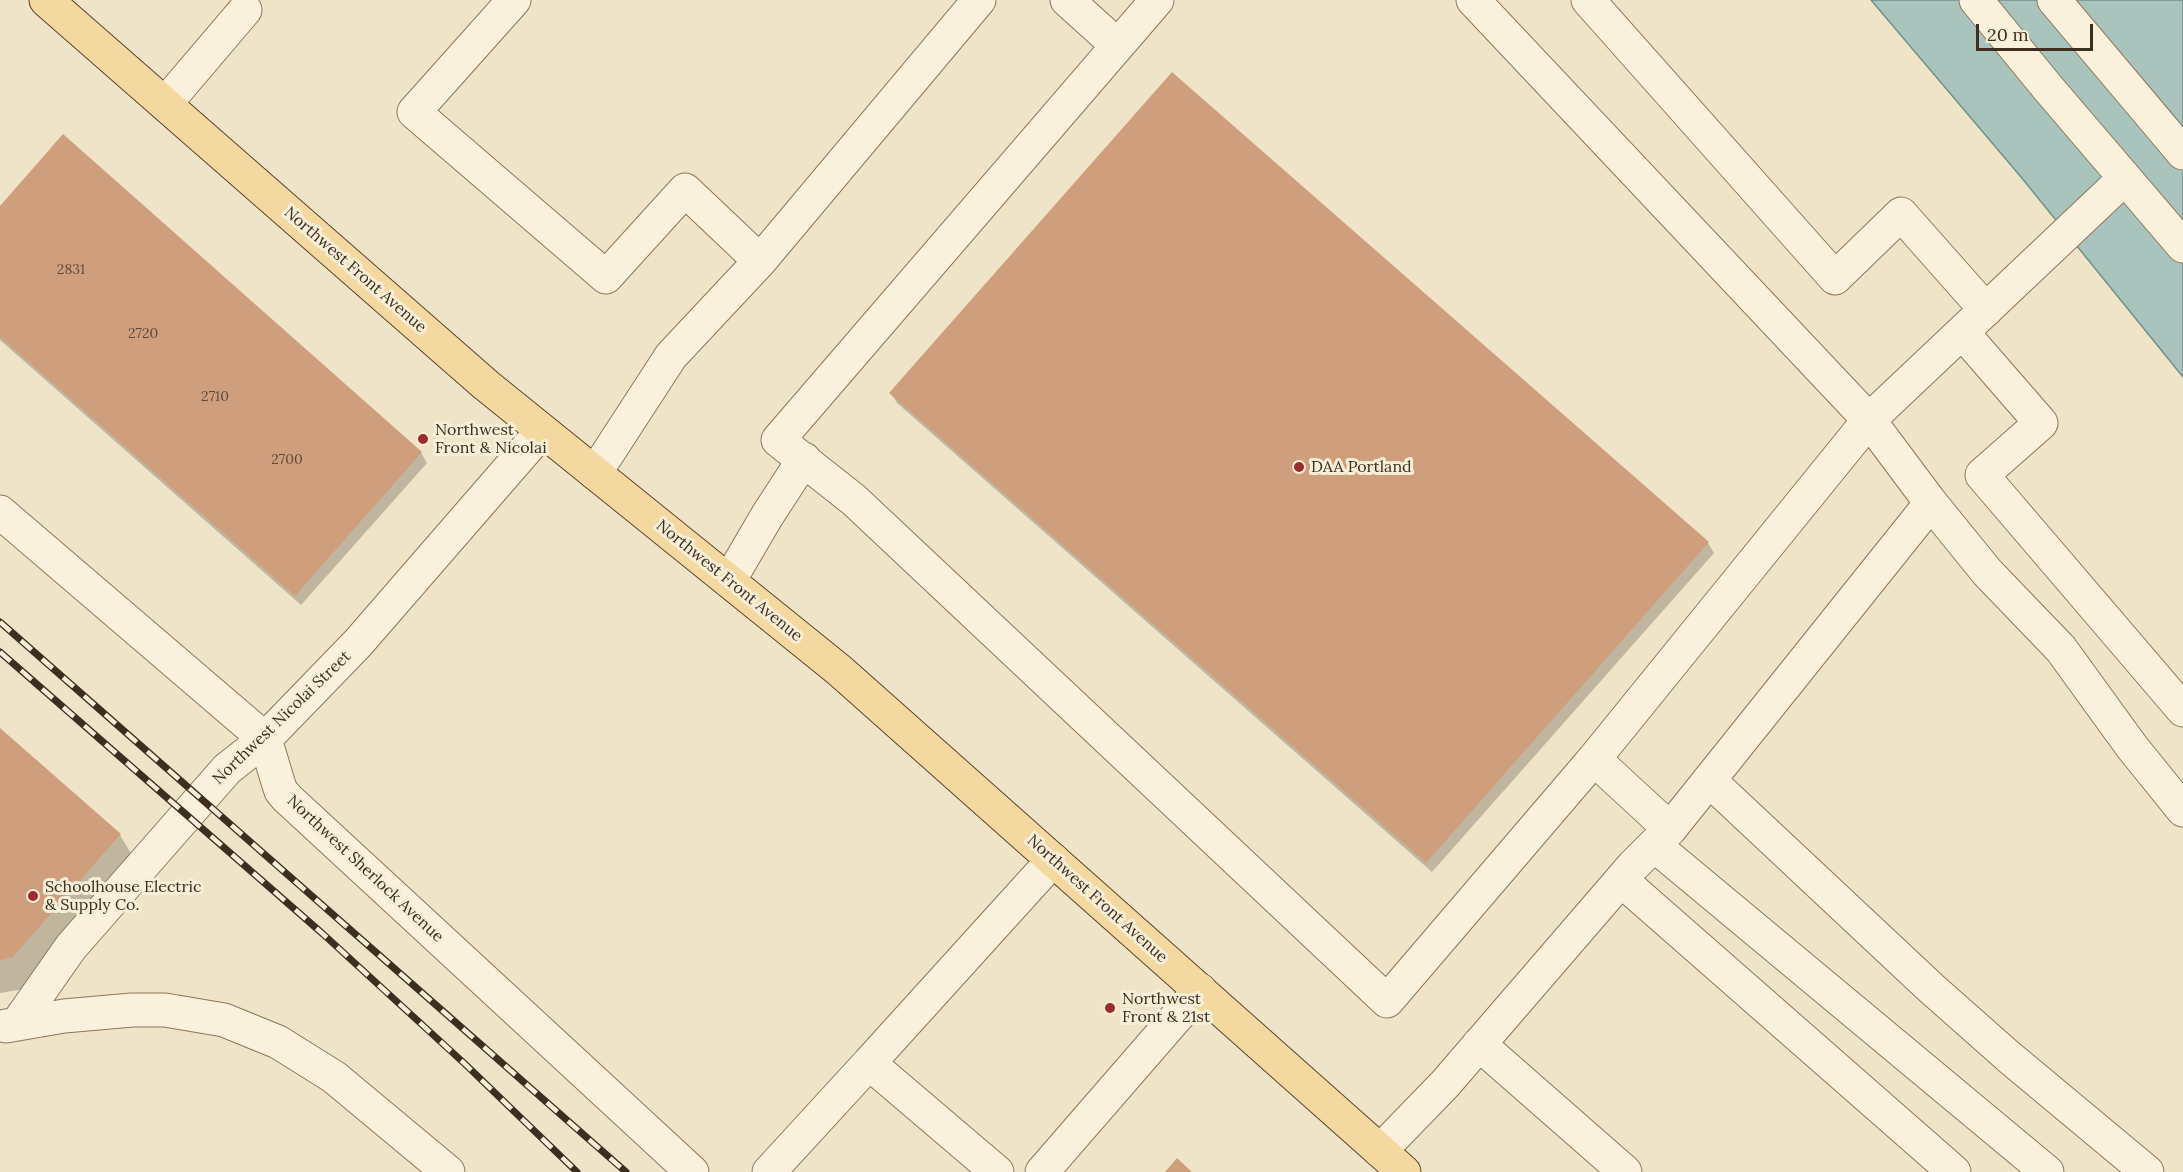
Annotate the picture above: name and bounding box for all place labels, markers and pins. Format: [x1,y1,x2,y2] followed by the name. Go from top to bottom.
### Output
[435,420,547,458] place label: Northwest Front & Nicolai
[416,432,430,446] marker: Northwest Front & Nicolai
[1311,457,1412,477] place label: DAA Portland
[1292,460,1306,474] marker: DAA Portland
[45,877,201,915] place label: Schoolhouse Electric & Supply Co.
[26,889,40,903] marker: Schoolhouse Electric & Supply Co.
[1122,989,1210,1027] place label: Northwest Front & 21st
[1103,1001,1117,1015] marker: Northwest Front & 21st

